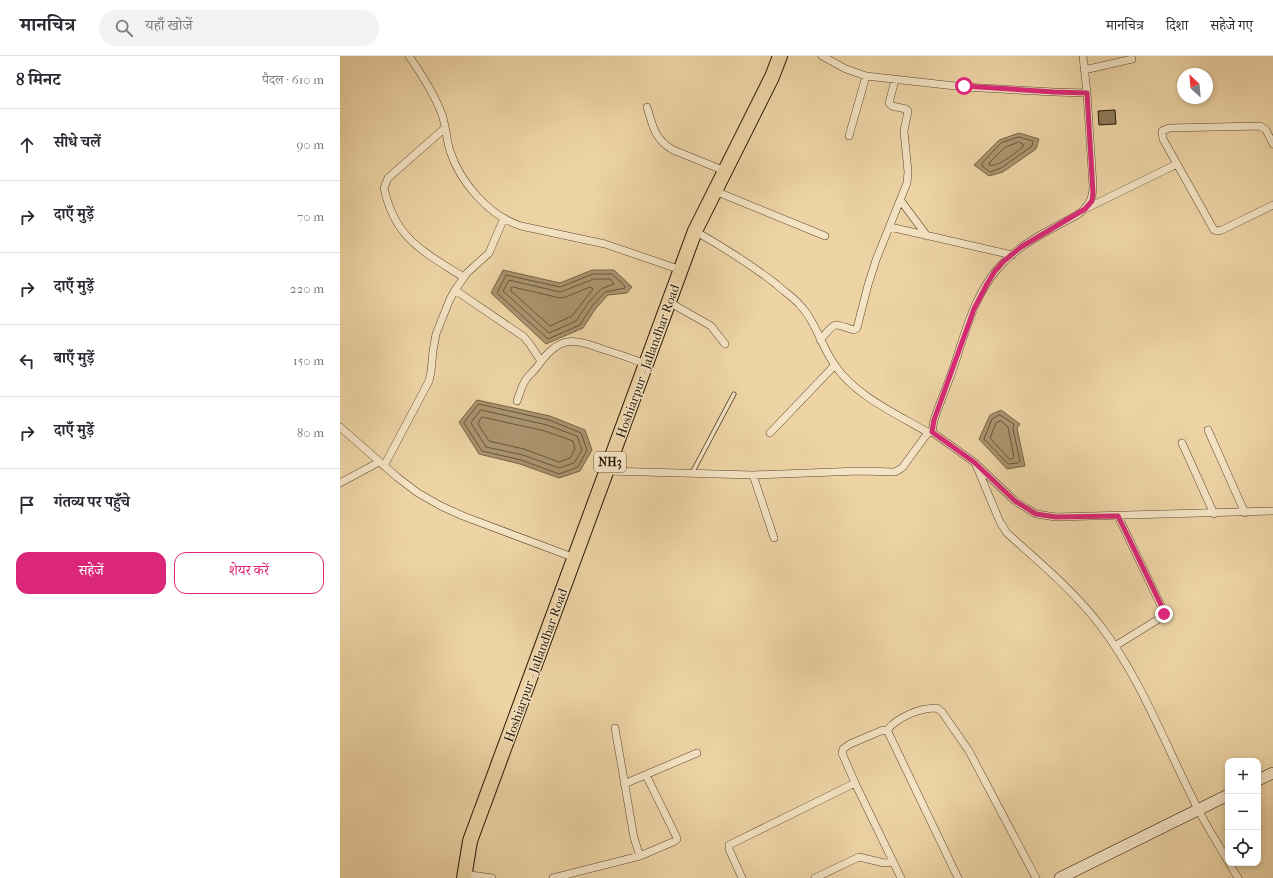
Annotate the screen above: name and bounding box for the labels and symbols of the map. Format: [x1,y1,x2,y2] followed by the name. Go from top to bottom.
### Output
[1177,68,1213,104] north arrow
[955,77,973,95] route start
[613,282,683,440] street label: Hoshiarpur - Jallandhar Road
[594,452,626,472] road number: NH3
[501,586,571,744] street label: Hoshiarpur - Jallandhar Road
[1155,605,1173,623] route end

